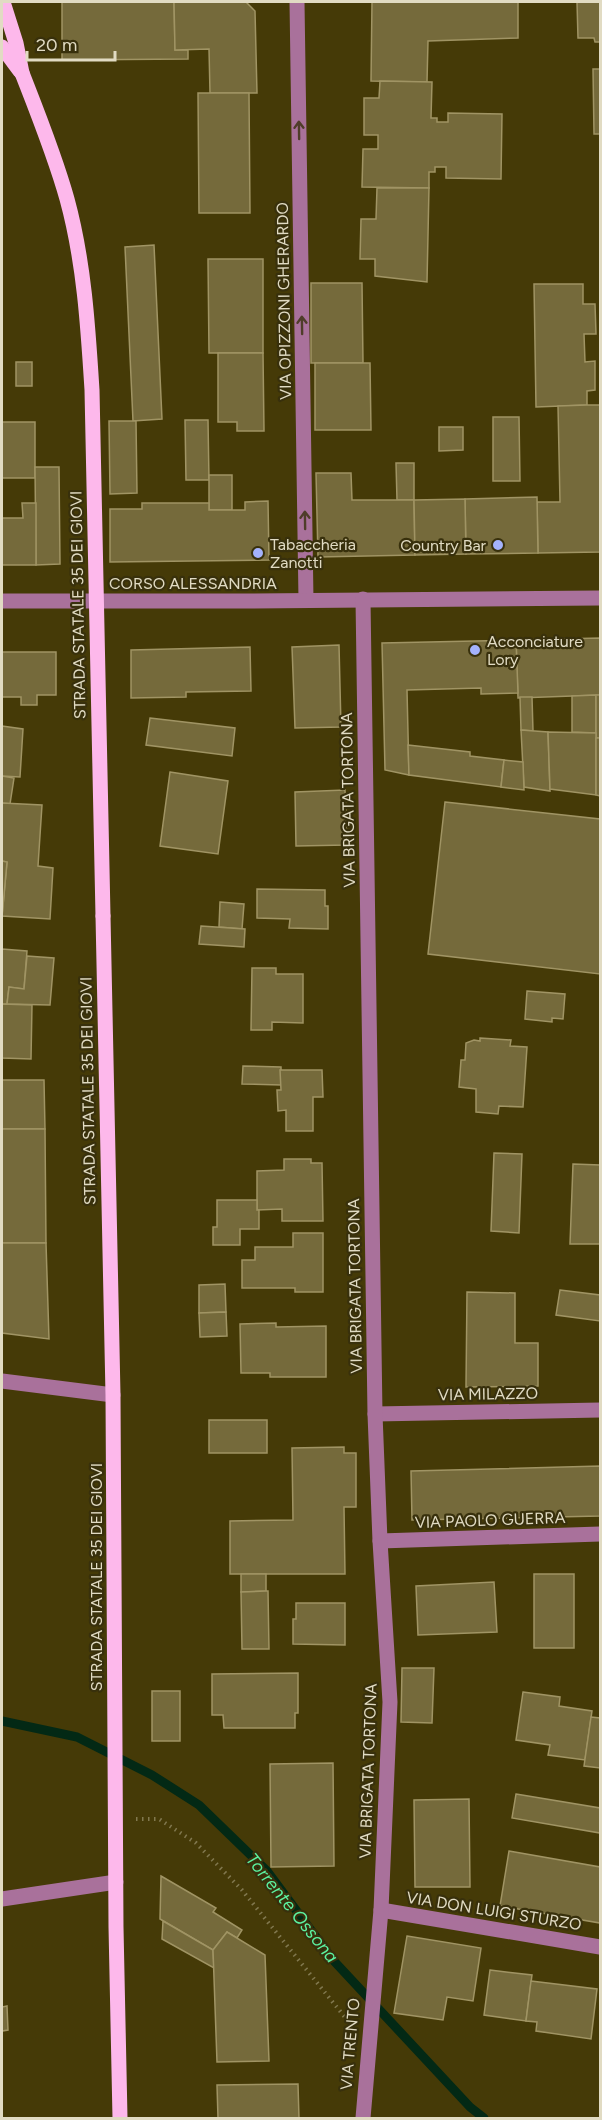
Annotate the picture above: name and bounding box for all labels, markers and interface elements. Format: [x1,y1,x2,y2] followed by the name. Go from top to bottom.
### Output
[27,24,116,62] scale bar
[36,34,77,56] text: 20 m
[293,121,305,141] one-way arrow
[273,202,295,400] street label: VIA OPIZZONI GHERARDO
[296,316,308,336] one-way arrow
[67,491,89,719] street label: STRADA STATALE 35 DEI GIOVI
[299,511,311,531] one-way arrow
[270,535,356,572] place label: Tabaccheria Zanotti
[400,536,487,555] place label: Country Bar
[491,538,505,552] marker: Country Bar
[251,546,265,560] marker: Tabaccheria Zanotti
[109,574,277,593] street label: CORSO ALESSANDRIA
[487,632,583,669] place label: Acconciature Lory
[468,643,482,657] marker: Acconciature Lory
[337,712,359,888] street label: VIA BRIGATA TORTONA
[77,977,99,1205] street label: STRADA STATALE 35 DEI GIOVI
[344,1198,366,1374] street label: VIA BRIGATA TORTONA
[438,1384,538,1404] street label: VIA MILAZZO
[87,1463,106,1691] street label: STRADA STATALE 35 DEI GIOVI
[414,1508,566,1532] street label: VIA PAOLO GUERRA
[355,1683,381,1859] street label: VIA BRIGATA TORTONA
[241,1849,343,1968] water label: Torrente Ossona
[405,1888,583,1934] street label: VIA DON LUIGI STURZO
[337,1997,363,2091] street label: VIA TRENTO

